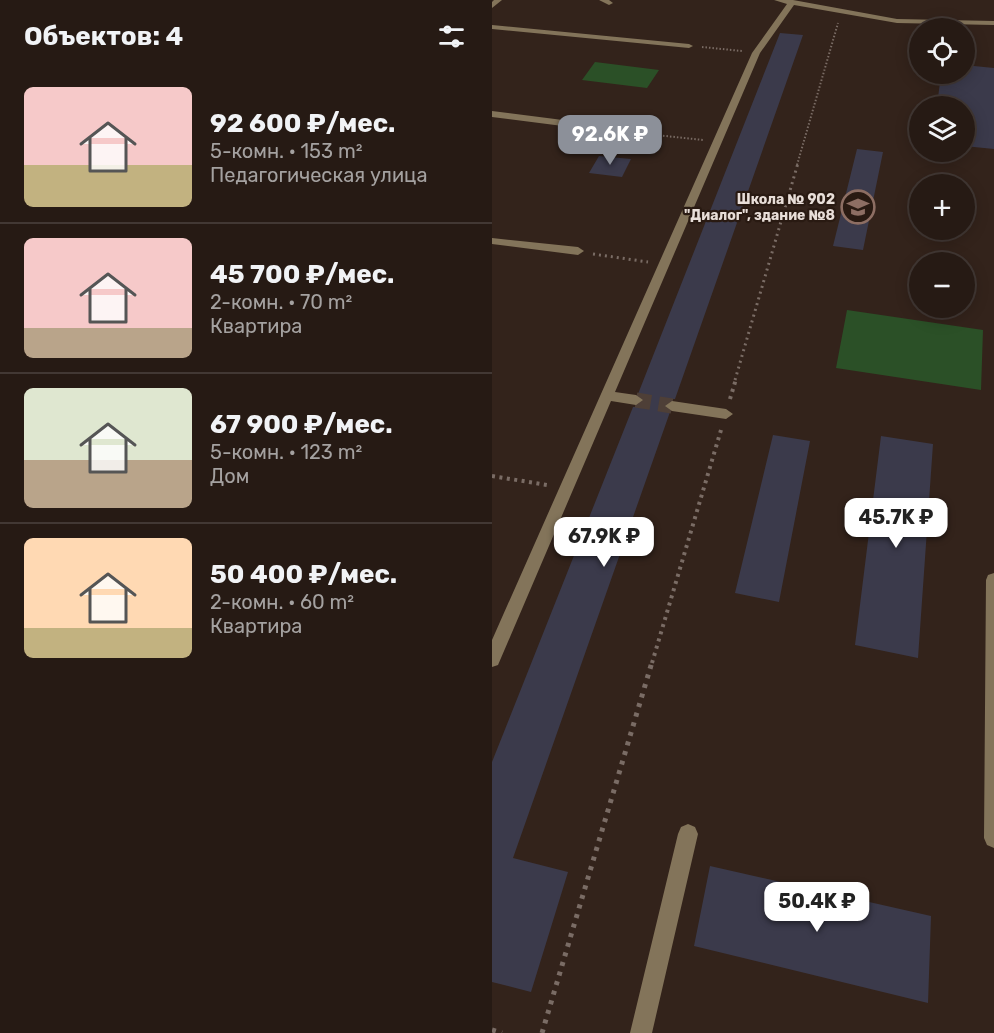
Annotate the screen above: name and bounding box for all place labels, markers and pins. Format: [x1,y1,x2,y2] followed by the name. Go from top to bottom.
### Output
[555,115,665,166] pin: 92.6K ₽
[840,189,876,225] school or university icon: Школа № 902 "Диалог", здание №8
[684,191,835,224] place label: Школа № 902 "Диалог", здание №8
[841,498,951,549] pin: 45.7K ₽
[549,517,659,568] pin: 67.9K ₽
[762,882,872,933] pin: 50.4K ₽

